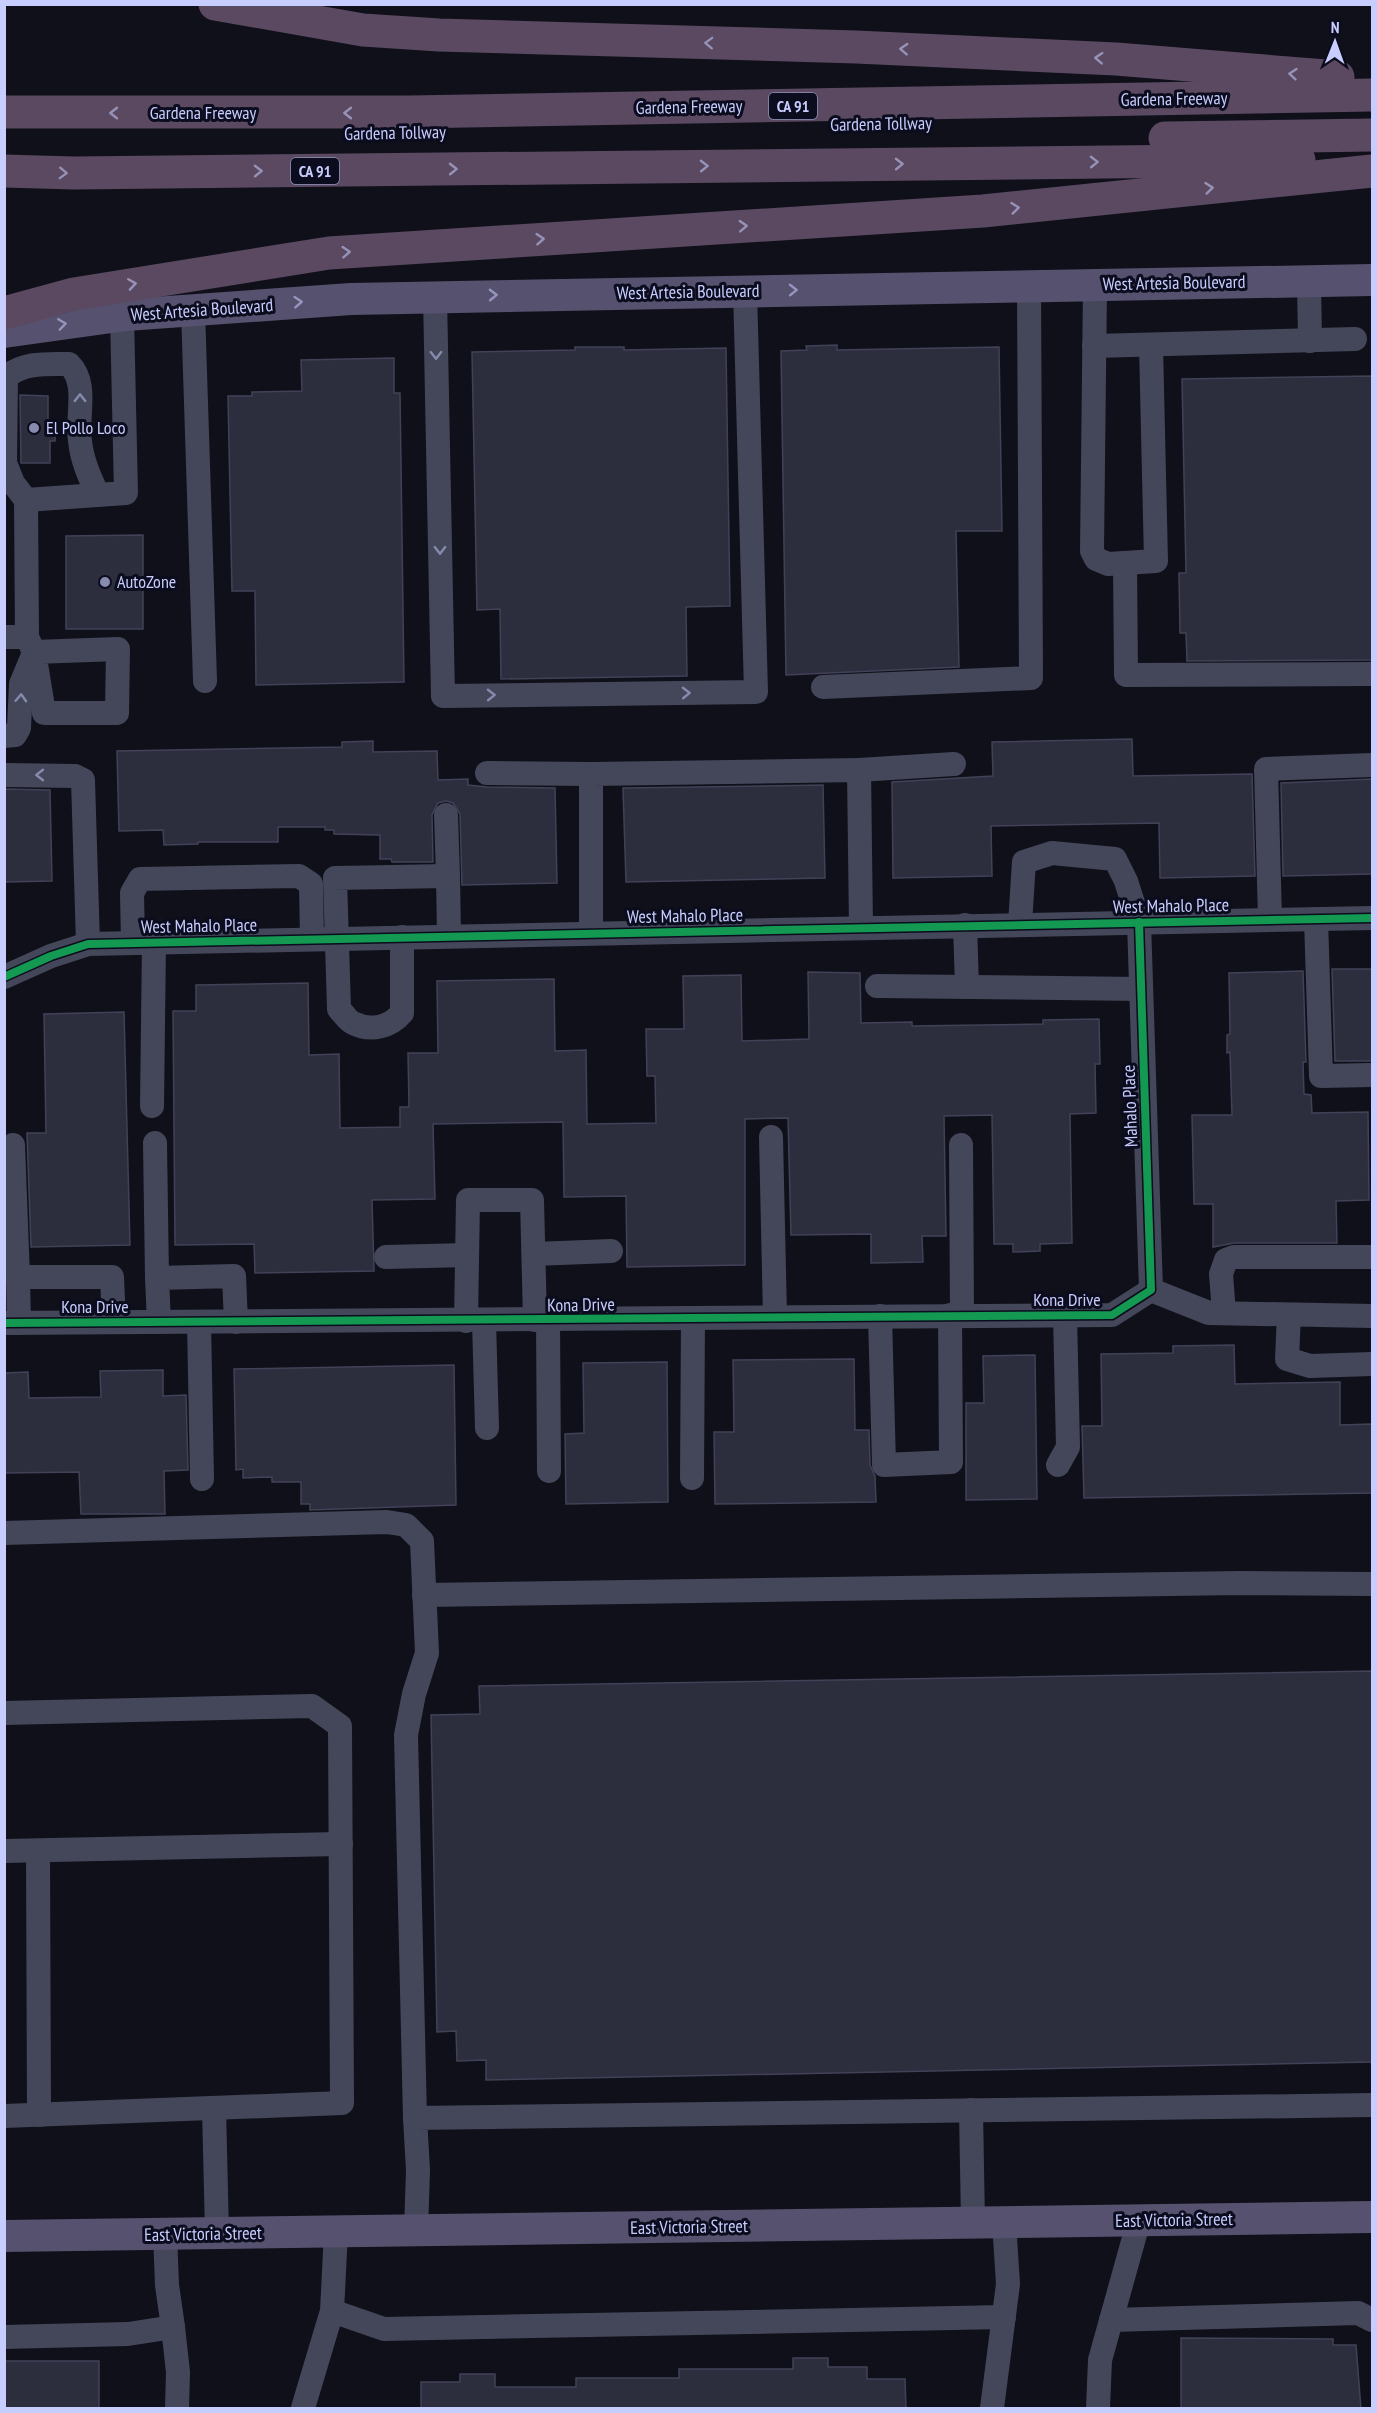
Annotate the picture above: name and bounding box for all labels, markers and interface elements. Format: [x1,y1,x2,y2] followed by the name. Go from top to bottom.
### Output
[1305,12,1365,72] north arrow
[1331,17,1340,37] text: N
[705,36,714,49] one-way arrow
[900,43,909,56] one-way arrow
[1094,52,1103,65] one-way arrow
[1289,67,1298,80] one-way arrow
[1120,86,1228,111] street label: Gardena Freeway
[769,93,817,119] road number: CA 91
[635,94,743,119] street label: Gardena Freeway
[150,101,257,124] street label: Gardena Freeway
[109,107,118,119] one-way arrow
[344,107,353,119] one-way arrow
[830,111,932,136] street label: Gardena Tollway
[344,120,446,145] street label: Gardena Tollway
[1090,156,1099,168] one-way arrow
[291,158,339,184] road number: CA 91
[895,158,904,170] one-way arrow
[700,160,709,172] one-way arrow
[448,163,457,175] one-way arrow
[253,165,262,177] one-way arrow
[58,167,67,179] one-way arrow
[1204,182,1213,195] one-way arrow
[1010,202,1019,215] one-way arrow
[738,220,747,233] one-way arrow
[536,233,545,246] one-way arrow
[341,246,350,259] one-way arrow
[1102,270,1246,295] street label: West Artesia Boulevard
[127,279,137,291] one-way arrow
[616,279,760,304] street label: West Artesia Boulevard
[789,284,798,296] one-way arrow
[489,289,498,301] one-way arrow
[130,293,274,326] street label: West Artesia Boulevard
[294,296,303,309] one-way arrow
[58,318,67,331] one-way arrow
[430,350,443,359] one-way arrow
[74,394,86,403] one-way arrow
[46,416,126,439] place label: El Pollo Loco
[27,421,41,435] marker: El Pollo Loco
[434,545,446,554] one-way arrow
[117,570,176,593] place label: AutoZone
[98,575,112,589] marker: AutoZone
[682,687,691,699] one-way arrow
[487,689,496,701] one-way arrow
[14,694,27,703] one-way arrow
[35,769,44,781] one-way arrow
[1113,893,1229,918] street label: West Mahalo Place
[627,903,743,928] street label: West Mahalo Place
[141,913,257,938] street label: West Mahalo Place
[1117,1064,1142,1148] street label: Mahalo Place
[1033,1288,1101,1311] street label: Kona Drive
[547,1292,615,1317] street label: Kona Drive
[61,1295,129,1318] street label: Kona Drive
[1115,2207,1233,2232] street label: East Victoria Street
[630,2214,748,2239] street label: East Victoria Street
[144,2221,262,2246] street label: East Victoria Street

